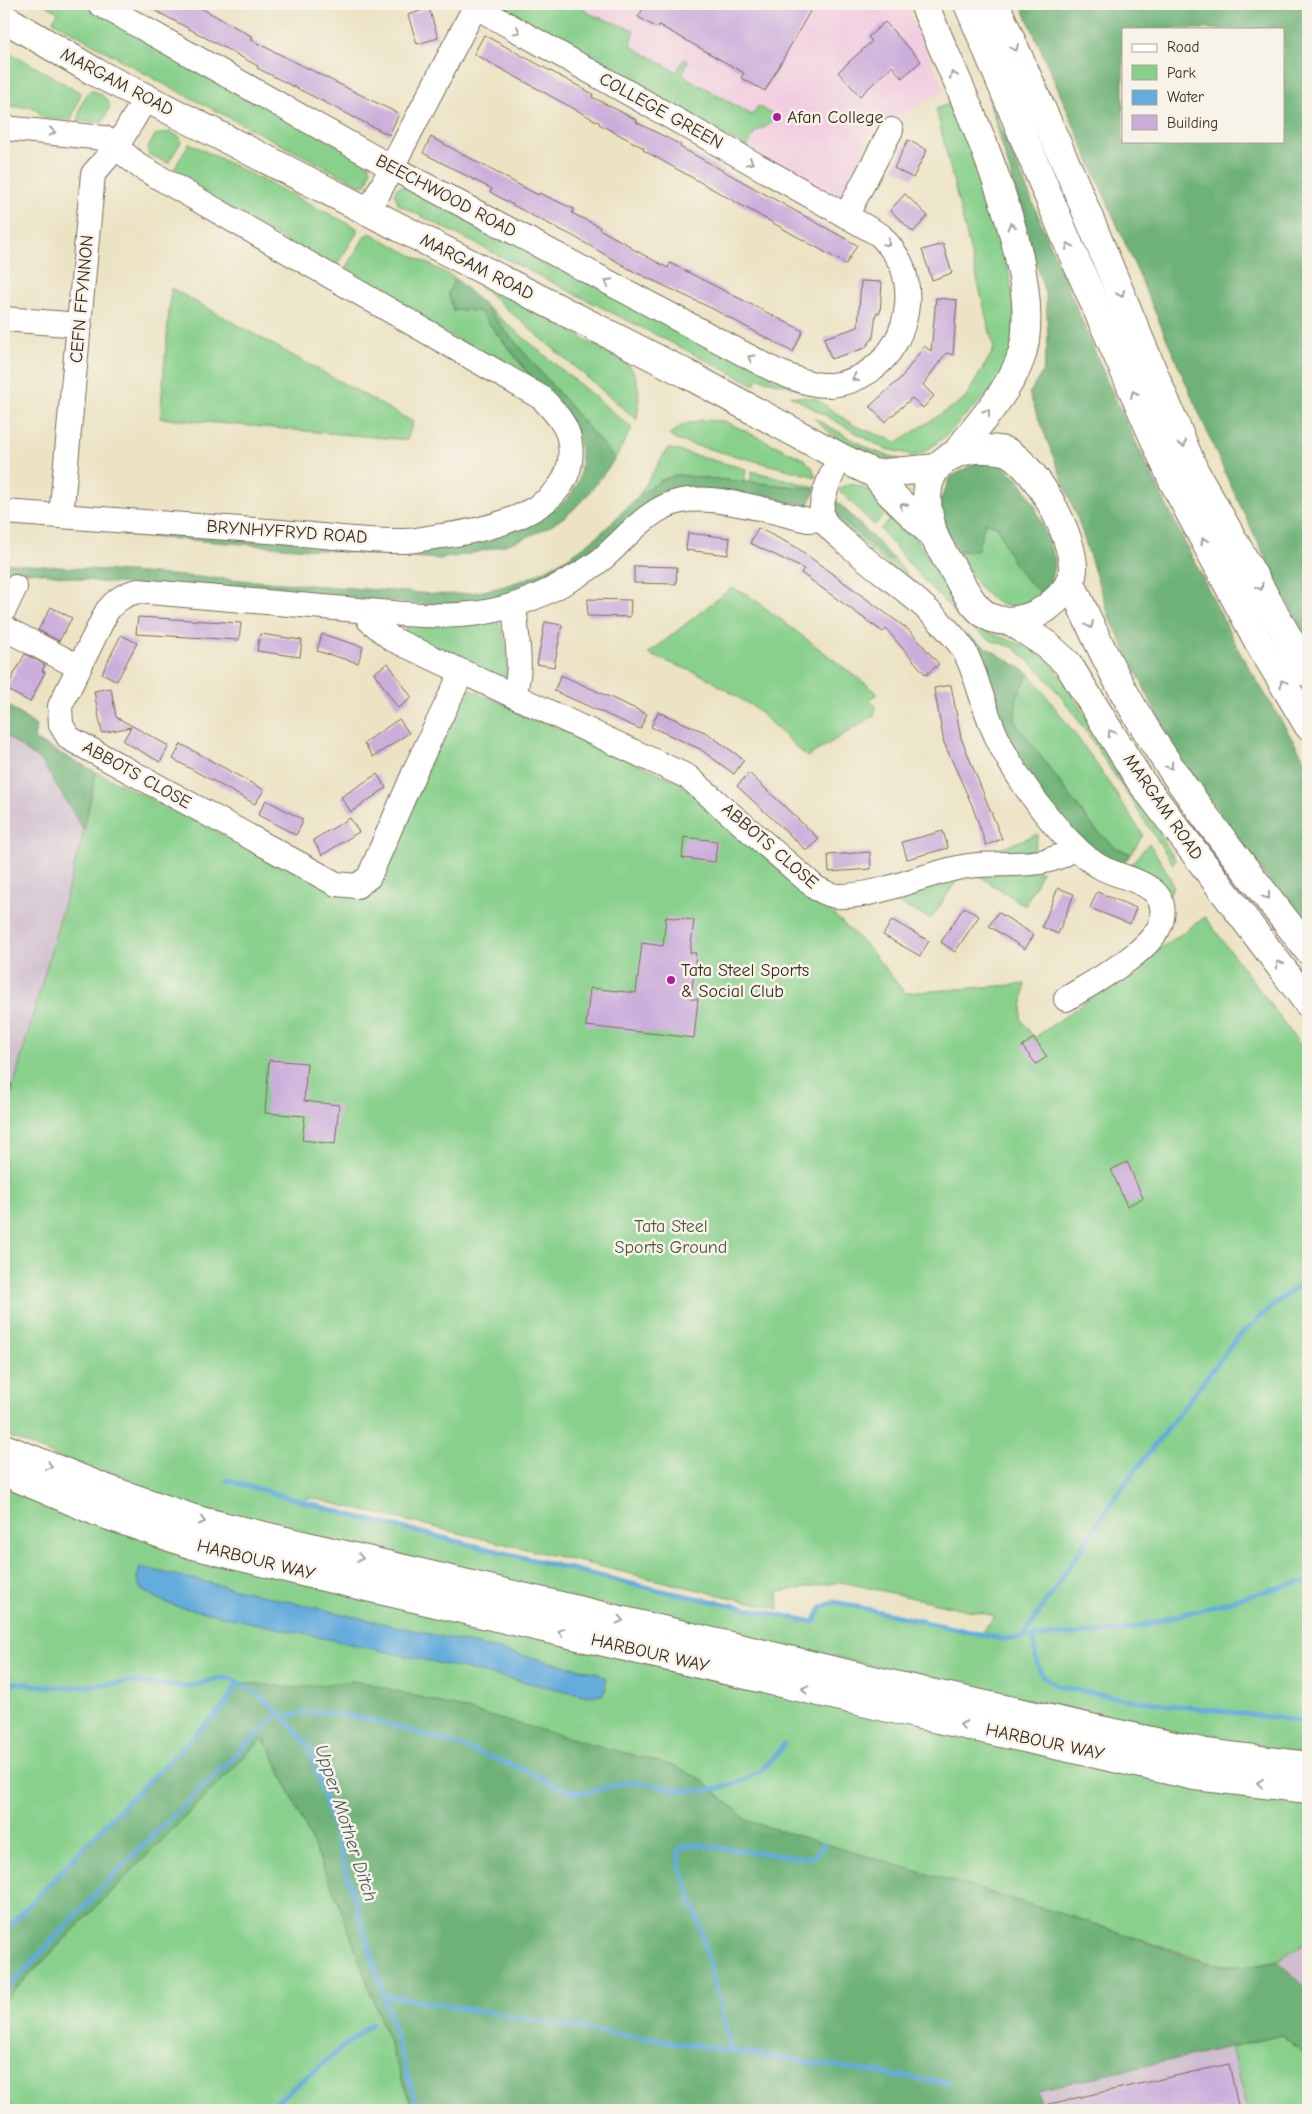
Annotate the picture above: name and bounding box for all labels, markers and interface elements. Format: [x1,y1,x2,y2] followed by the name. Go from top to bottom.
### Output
[512,24,521,34] one-way arrow
[1122,28,1284,142] legend
[1167,38,1199,56] text: Road
[57,43,177,121] street label: MARGAM ROAD
[1009,43,1019,52] one-way arrow
[1167,64,1196,82] text: Park
[595,68,727,154] street label: COLLEGE GREEN
[949,71,959,79] one-way arrow
[1167,88,1204,106] text: Water
[787,107,883,128] place label: Afan College
[771,111,783,123] marker: Afan College
[1167,114,1218,132] text: Building
[49,127,57,138] one-way arrow
[372,150,520,242] street label: BEECHWOOD ROAD
[745,156,754,166] one-way arrow
[1006,223,1016,231] one-way arrow
[417,229,537,305] street label: MARGAM ROAD
[66,234,98,364] street label: CEFN FFYNNON
[881,237,890,246] one-way arrow
[1065,242,1075,251] one-way arrow
[604,278,613,288] one-way arrow
[1114,289,1125,298] one-way arrow
[748,354,757,364] one-way arrow
[852,372,861,382] one-way arrow
[1130,390,1141,399] one-way arrow
[980,408,990,417] one-way arrow
[1177,439,1188,448] one-way arrow
[900,502,909,511] one-way arrow
[206,516,368,548] street label: BRYNHYFRYD ROAD
[1201,537,1211,546] one-way arrow
[1253,582,1263,591] one-way arrow
[1084,620,1095,629] one-way arrow
[1280,679,1289,689] one-way arrow
[1108,730,1118,739] one-way arrow
[79,737,195,814] street label: ABBOTS CLOSE
[1119,750,1207,864] street label: MARGAM ROAD
[1164,760,1173,770] one-way arrow
[718,798,823,894] street label: ABBOTS CLOSE
[1262,890,1270,899] one-way arrow
[681,960,809,1002] place label: Tata Steel Sports & Social Club
[1276,961,1284,970] one-way arrow
[665,974,677,986] marker: Tata Steel Sports & Social Club
[615,1216,727,1258] park label: Tata Steel Sports Ground
[44,1460,53,1470] one-way arrow
[197,1515,206,1526] one-way arrow
[195,1535,317,1585] street label: HARBOUR WAY
[355,1552,364,1563] one-way arrow
[616,1614,625,1625] one-way arrow
[557,1627,566,1638] one-way arrow
[589,1629,712,1677] street label: HARBOUR WAY
[800,1684,809,1695] one-way arrow
[984,1719,1107,1765] street label: HARBOUR WAY
[959,1720,968,1730] one-way arrow
[310,1742,382,1904] water label: Upper Mother Ditch
[1256,1778,1264,1789] one-way arrow

